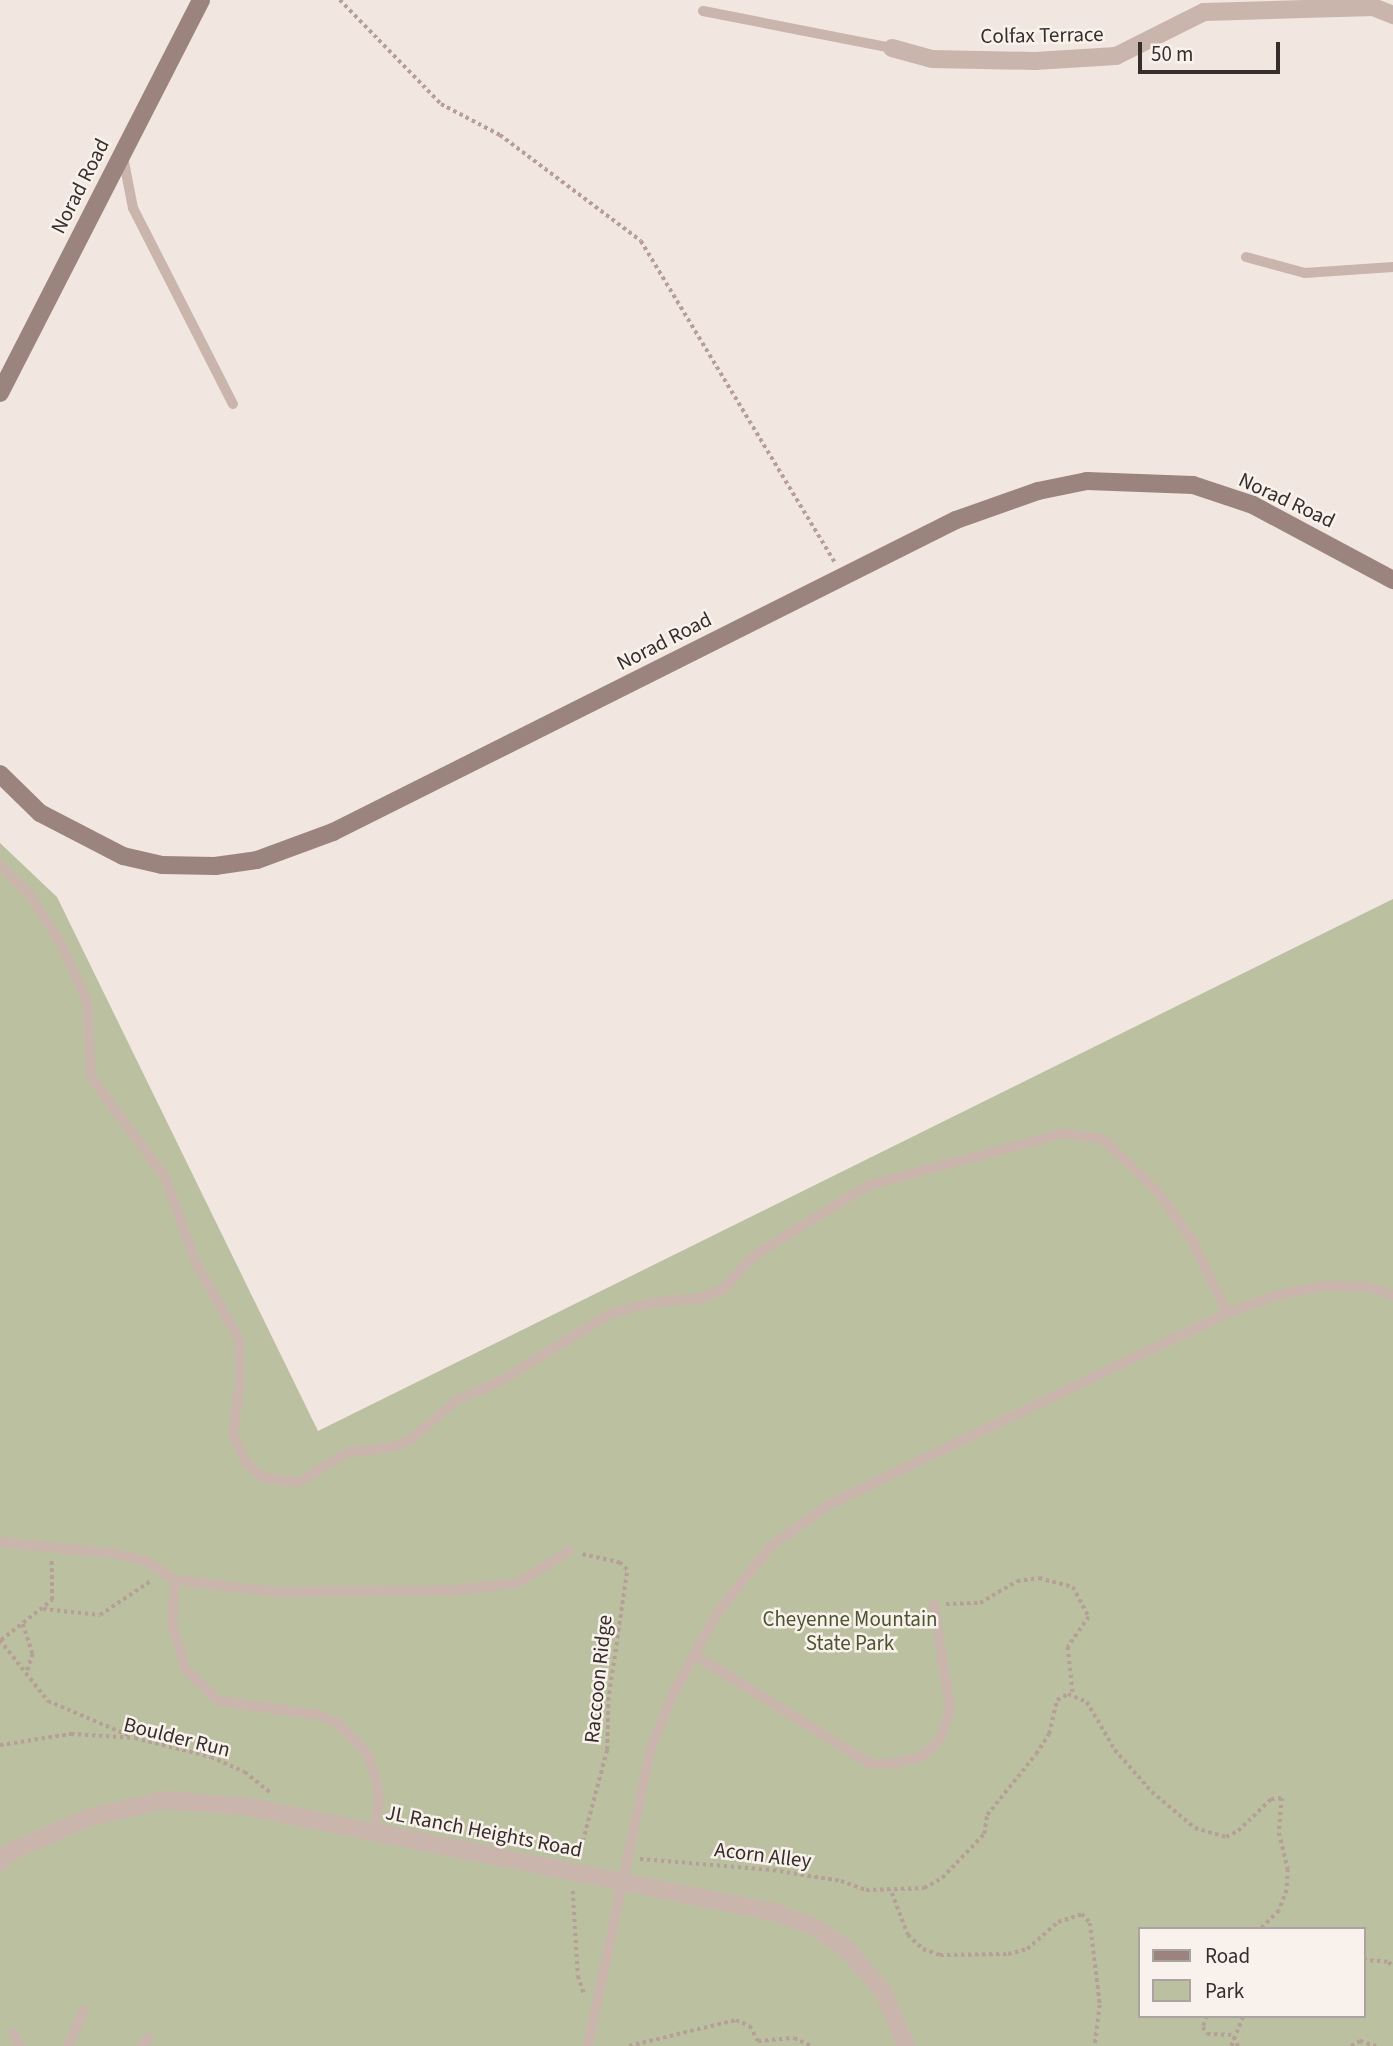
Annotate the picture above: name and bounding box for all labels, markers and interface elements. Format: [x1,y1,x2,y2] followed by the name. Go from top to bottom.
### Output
[980,21,1104,49] street label: Colfax Terrace
[1141,28,1283,72] scale bar
[1151,39,1193,69] text: 50 m
[45,134,115,238] street label: Norad Road
[1235,467,1339,533] street label: Norad Road
[612,606,716,676] street label: Norad Road
[762,1606,938,1656] park label: Cheyenne Mountain State Park
[579,1614,617,1744] street label: Raccoon Ridge
[121,1712,233,1762] street label: Boulder Run
[384,1800,584,1862] street label: JL Ranch Heights Road
[713,1837,813,1873] street label: Acorn Alley
[1138,1927,1365,2018] legend
[1205,1941,1250,1971] text: Road
[1205,1976,1244,2006] text: Park

